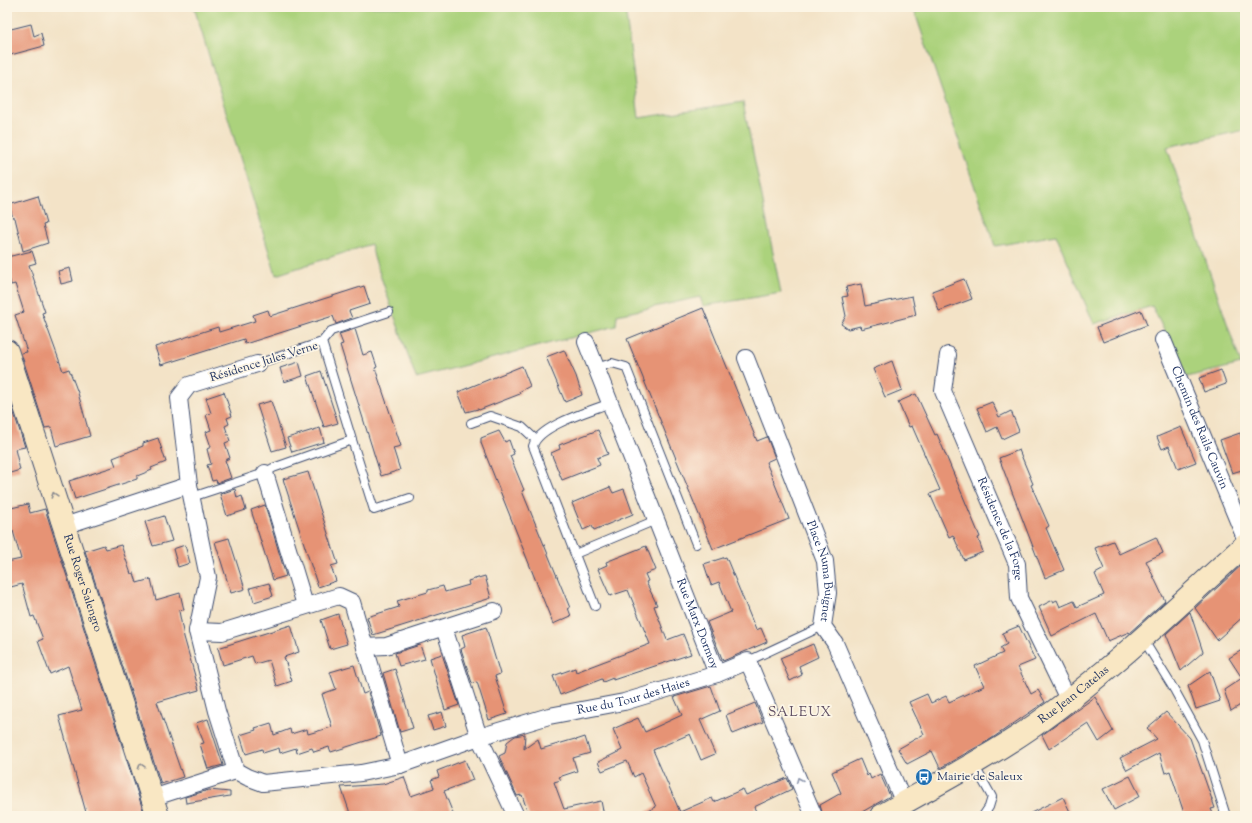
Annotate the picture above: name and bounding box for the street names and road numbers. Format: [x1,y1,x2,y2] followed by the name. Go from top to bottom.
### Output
[208,337,321,387] street label: Résidence Jules Verne
[1166,364,1233,492] street label: Chemin des Rails Cauvin
[972,474,1027,581] street label: Résidence de la Forge
[801,518,837,623] street label: Place Numa Buignet
[58,532,107,635] street label: Rue Roger Salengro
[671,576,723,672] street label: Rue Marx Dormoy
[1035,661,1114,729] street label: Rue Jean Catelas
[576,674,692,720] street label: Rue du Tour des Haies

